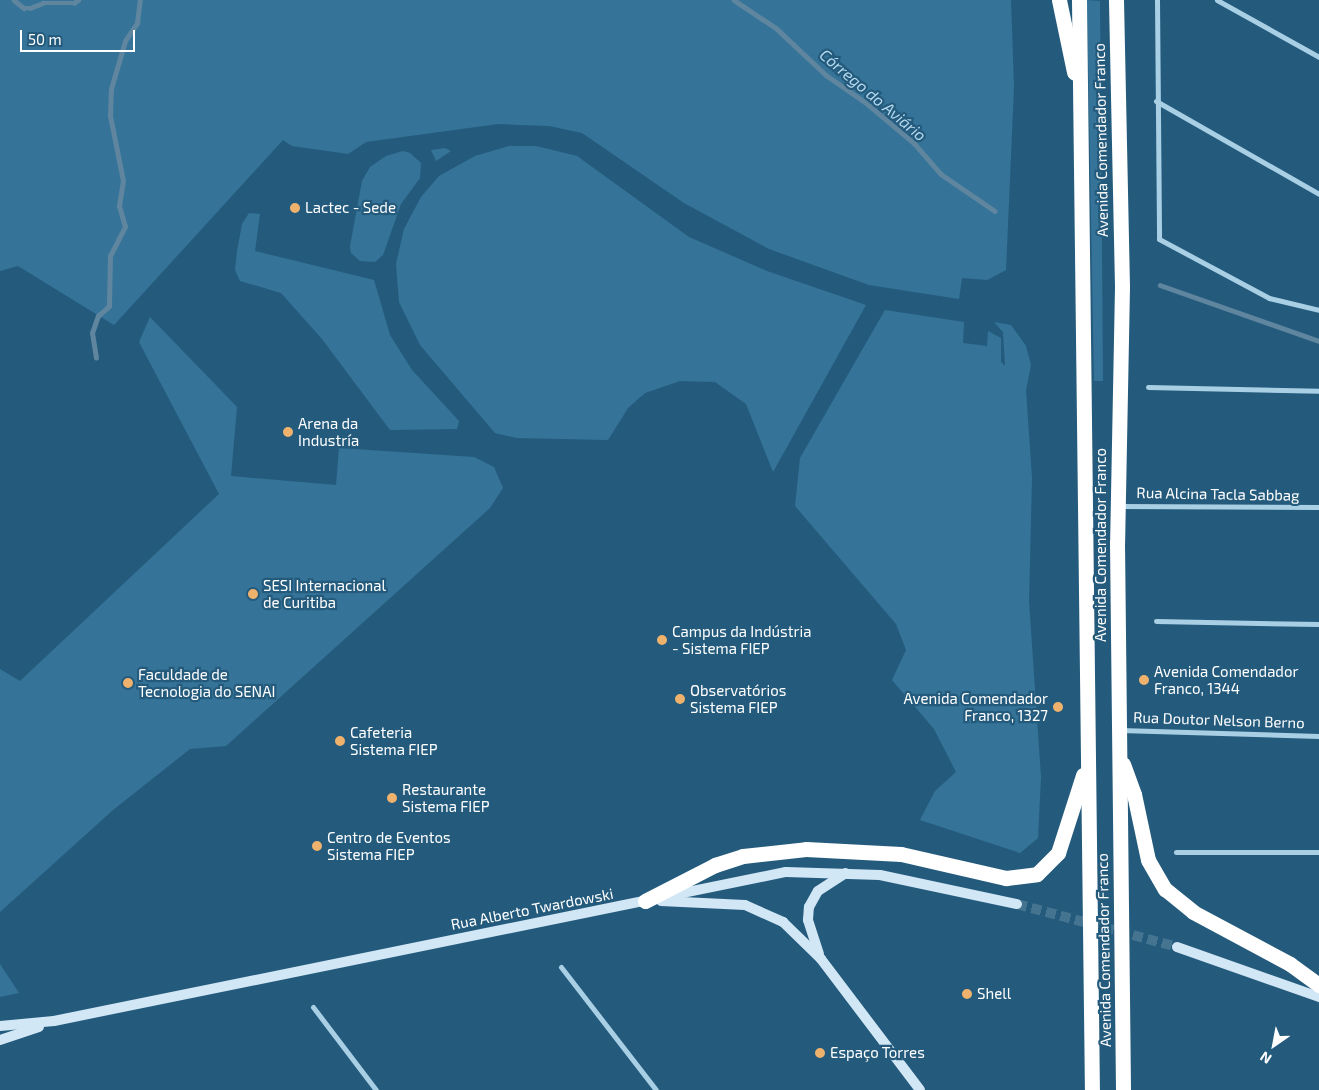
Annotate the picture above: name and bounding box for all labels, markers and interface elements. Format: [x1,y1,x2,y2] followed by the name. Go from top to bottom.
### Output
[22,20,138,52] scale bar
[28,30,62,48] text: 50 m
[1090,43,1112,237] street label: Avenida Comendador Franco
[816,45,930,145] water label: Córrego do Aviário
[305,199,396,217] place label: Lactec - Sede
[289,202,301,214] marker: Lactec - Sede
[298,414,359,449] place label: Arena da Industría
[282,426,294,438] marker: Arena da Industría
[1092,448,1110,642] street label: Avenida Comendador Franco
[1136,484,1300,504] street label: Rua Alcina Tacla Sabbag
[263,576,386,611] place label: SESI Internacional de Curitiba
[247,588,259,600] marker: SESI Internacional de Curitiba
[672,622,811,657] place label: Campus da Indústria - Sistema FIEP
[656,634,668,646] marker: Campus da Indústria - Sistema FIEP
[1154,662,1298,697] place label: Avenida Comendador Franco, 1344
[138,665,275,700] place label: Faculdade de Tecnologia do SENAI
[1138,674,1150,686] marker: Avenida Comendador Franco, 1344
[122,677,134,689] marker: Faculdade de Tecnologia do SENAI
[690,681,786,716] place label: Observatórios Sistema FIEP
[904,689,1048,724] place label: Avenida Comendador Franco, 1327
[674,693,686,705] marker: Observatórios Sistema FIEP
[1052,701,1064,713] marker: Avenida Comendador Franco, 1327
[1133,708,1305,732] street label: Rua Doutor Nelson Berno
[350,723,438,758] place label: Cafeteria Sistema FIEP
[334,735,346,747] marker: Cafeteria Sistema FIEP
[402,780,490,815] place label: Restaurante Sistema FIEP
[386,792,398,804] marker: Restaurante Sistema FIEP
[327,828,451,863] place label: Centro de Eventos Sistema FIEP
[311,840,323,852] marker: Centro de Eventos Sistema FIEP
[1093,853,1115,1047] street label: Avenida Comendador Franco
[449,884,615,934] street label: Rua Alberto Twardowski
[977,985,1011,1003] place label: Shell
[961,988,973,1000] marker: Shell
[1249,1020,1299,1070] north arrow
[830,1044,925,1062] place label: Espaço Torres
[814,1047,826,1059] marker: Espaço Torres
[1257,1048,1274,1068] text: N

